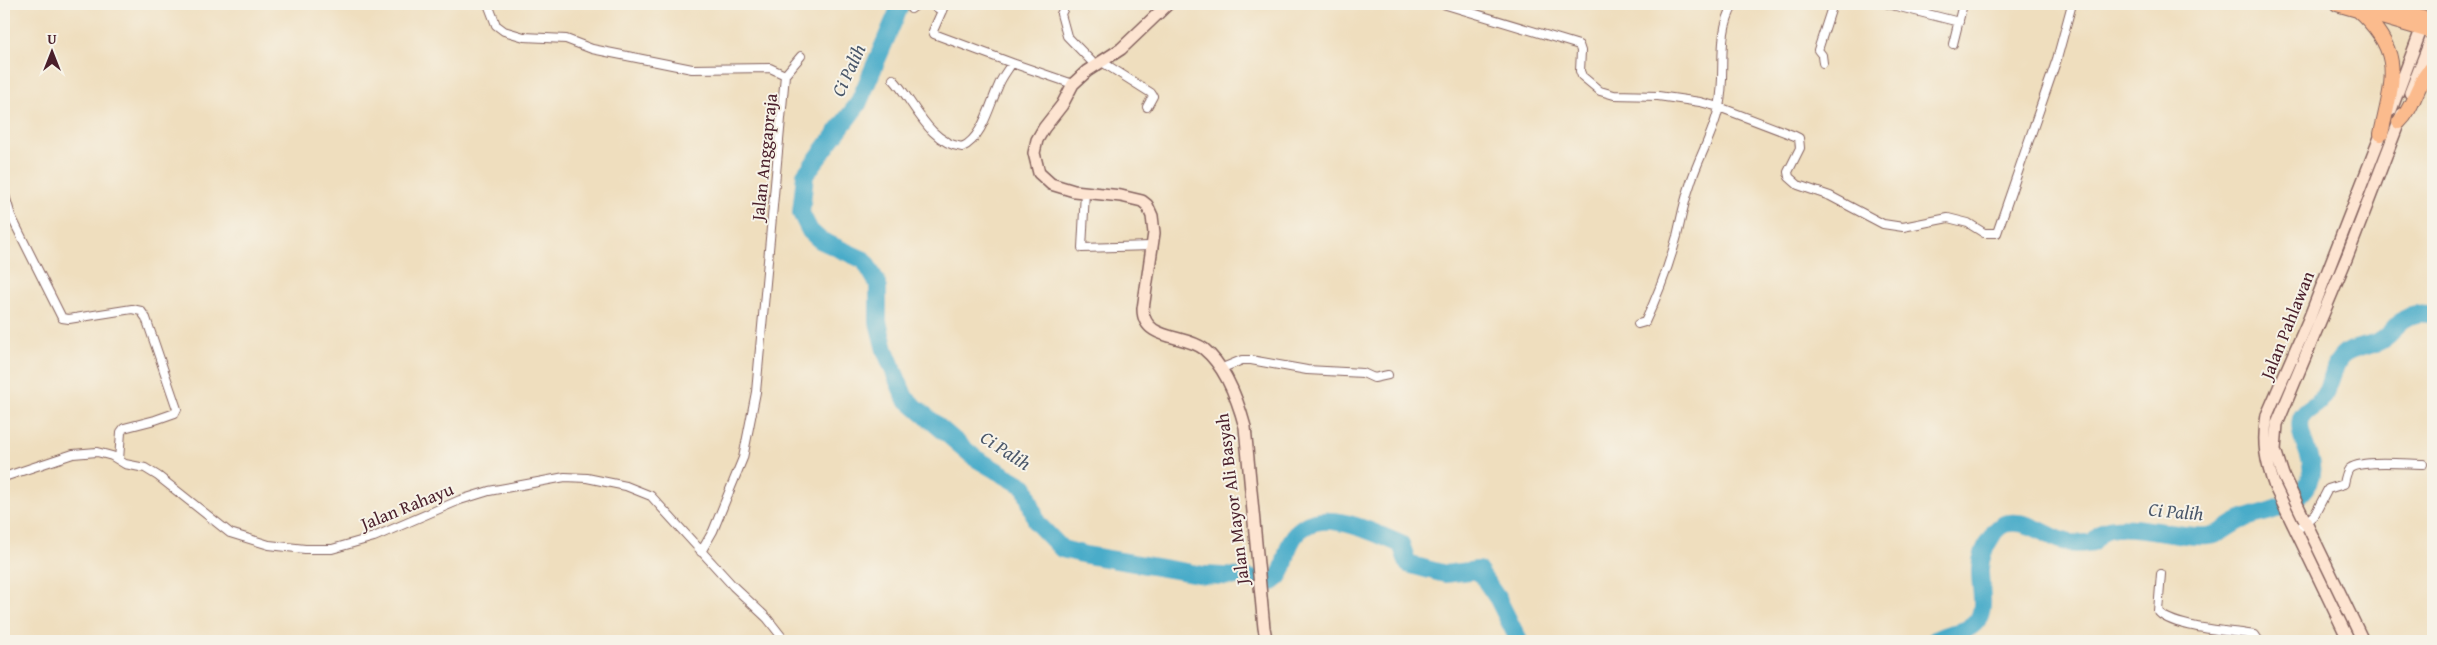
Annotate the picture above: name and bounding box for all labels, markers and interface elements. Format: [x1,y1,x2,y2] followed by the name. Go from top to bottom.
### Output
[28,28,78,78] north arrow
[47,29,57,49] text: U
[824,39,873,101] water label: Ci Palih
[744,91,784,224] street label: Jalan Anggapraja
[2252,267,2321,385] street label: Jalan Pahlawan
[1208,412,1256,588] street label: Jalan Mayor Ali Basyah
[975,423,1037,477] water label: Ci Palih
[355,475,458,538] street label: Jalan Rahayu
[2147,495,2205,527] water label: Ci Palih

